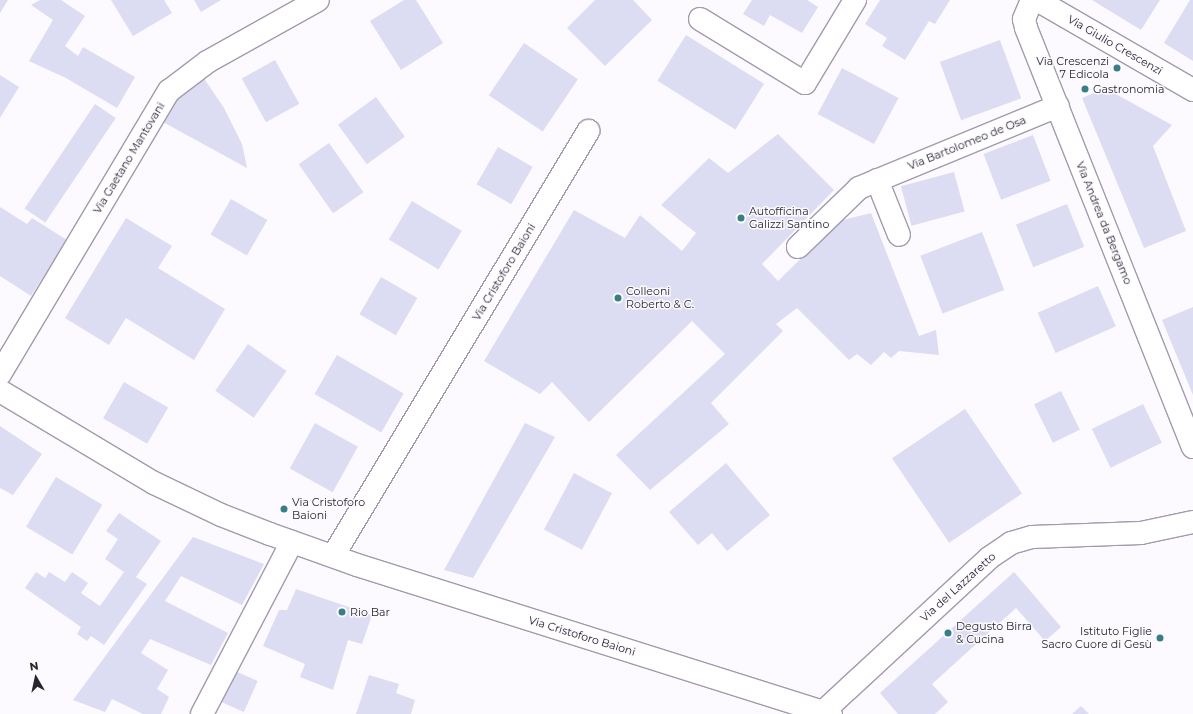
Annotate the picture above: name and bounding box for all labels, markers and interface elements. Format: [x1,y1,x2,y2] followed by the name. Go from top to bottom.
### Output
[1065,12,1165,78] street label: Via Giulio Crescenzi
[1036,55,1109,81] place label: Via Crescenzi 7 Edicola
[1112,63,1122,73] marker: Via Crescenzi 7 Edicola
[1093,82,1164,96] place label: Gastronomia
[1080,84,1090,94] marker: Gastronomia
[91,100,167,216] street label: Via Gaetano Mantovani
[906,113,1028,173] street label: Via Bartolomeo de Osa
[1073,160,1135,286] street label: Via Andrea da Bergamo
[749,205,829,231] place label: Autofficina Galizzi Santino
[736,213,746,223] marker: Autofficina Galizzi Santino
[470,221,538,323] street label: Via Cristoforo Baioni
[626,285,694,311] place label: Colleoni Roberto & C.
[613,293,623,303] marker: Colleoni Roberto & C.
[292,496,365,522] place label: Via Cristoforo Baioni
[279,504,289,514] marker: Via Cristoforo Baioni
[918,550,998,624] street label: Via del Lazzaretto
[350,605,390,619] place label: Rio Bar
[337,607,347,617] marker: Rio Bar
[527,613,637,659] street label: Via Cristoforo Baioni
[956,620,1032,646] place label: Degusto Birra & Cucina
[1042,625,1152,651] place label: Istituto Figlie Sacro Cuore di Gesù
[943,628,953,638] marker: Degusto Birra & Cucina
[1155,633,1165,643] marker: Istituto Figlie Sacro Cuore di Gesù
[16,658,56,698] north arrow
[29,659,40,674] text: N

